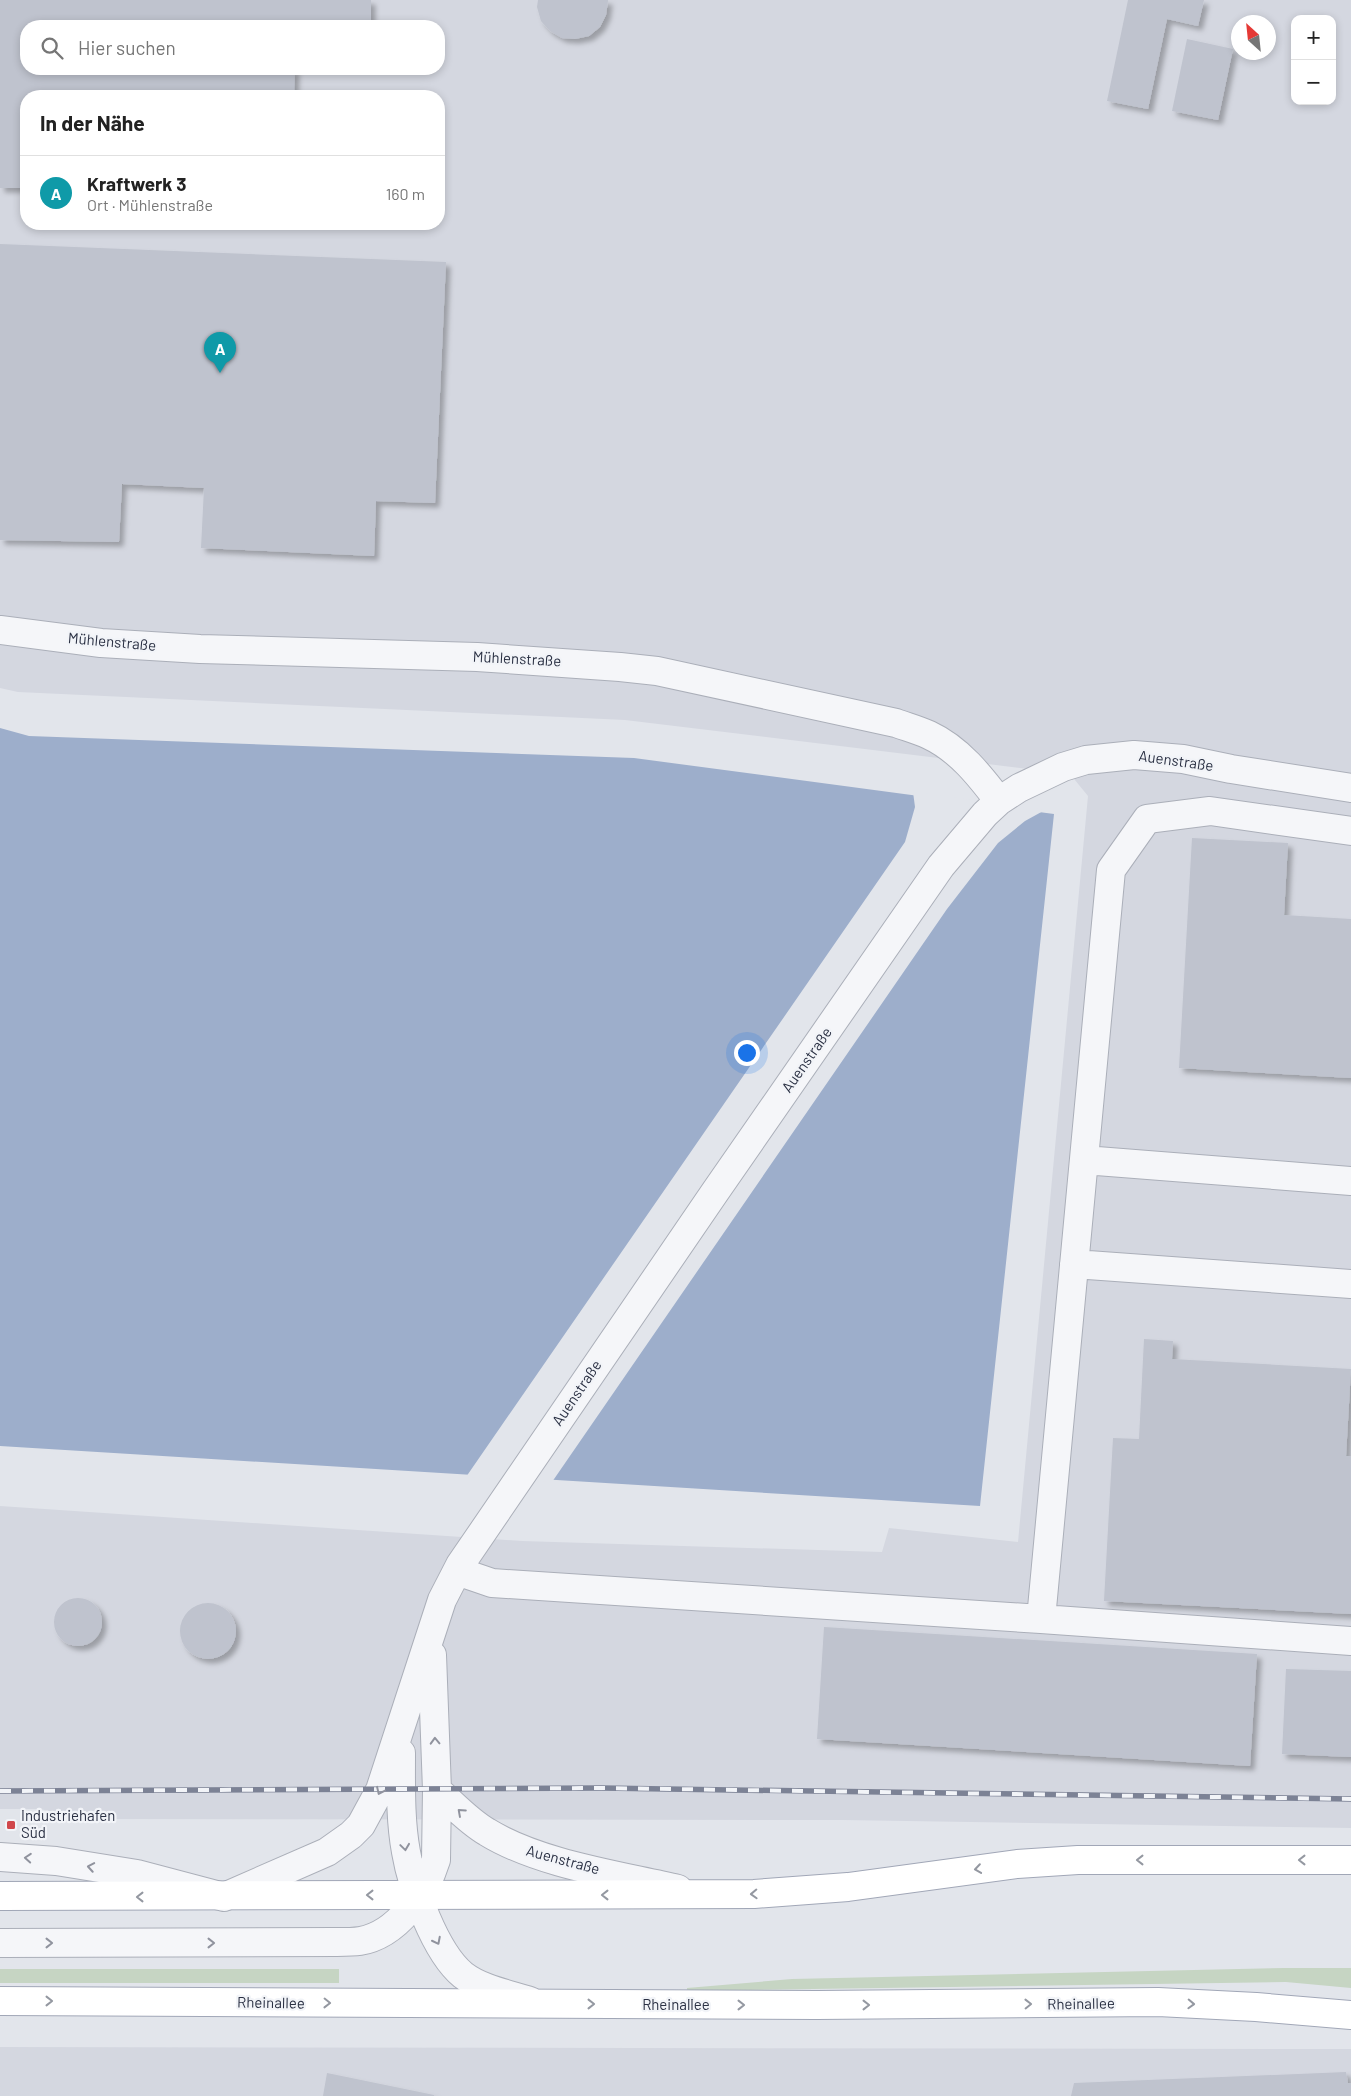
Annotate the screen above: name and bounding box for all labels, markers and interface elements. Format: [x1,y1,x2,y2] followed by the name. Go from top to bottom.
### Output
[1231,15,1276,60] north arrow
[1291,15,1336,105] map controls
[1291,15,1336,60] button: +
[20,20,445,75] search box
[38,34,66,62] icon: search
[78,36,176,59] text: Hier suchen
[1291,60,1336,105] button: −
[40,110,145,135] text: In der Nähe
[87,172,187,195] text: Kraftwerk 3
[51,184,61,203] text: A
[386,184,425,203] text: 160 m
[87,195,213,214] text: Ort · Mühlenstraße
[204,332,236,373] pin: A
[67,628,157,654] street label: Mühlenstraße
[472,647,562,669] street label: Mühlenstraße
[1138,746,1215,774] street label: Auenstraße
[777,1023,835,1095] street label: Auenstraße
[734,1040,760,1066] your location
[548,1356,605,1429] street label: Auenstraße
[430,1737,440,1745] one-way arrow
[375,1786,386,1795] one-way arrow
[21,1806,115,1841] place label: Industriehafen Süd
[457,1809,466,1818] one-way arrow
[5,1819,17,1831] marker: Industriehafen Süd
[525,1841,602,1877] street label: Auenstraße
[400,1843,410,1851] one-way arrow
[24,1853,32,1864] one-way arrow
[1136,1855,1144,1865] one-way arrow
[1298,1855,1306,1865] one-way arrow
[87,1862,96,1872] one-way arrow
[973,1863,981,1874] one-way arrow
[750,1888,758,1899] one-way arrow
[365,1890,373,1900] one-way arrow
[601,1890,608,1900] one-way arrow
[136,1892,144,1902] one-way arrow
[431,1935,441,1944] one-way arrow
[45,1938,53,1948] one-way arrow
[208,1938,215,1948] one-way arrow
[237,1992,305,2012] street label: Rheinallee
[1047,1993,1115,2013] street label: Rheinallee
[642,1995,710,2013] street label: Rheinallee
[45,1996,53,2006] one-way arrow
[324,1998,331,2008] one-way arrow
[587,1999,595,2010] one-way arrow
[1025,1999,1033,2010] one-way arrow
[1188,1999,1195,2009] one-way arrow
[738,2000,746,2010] one-way arrow
[862,2000,870,2010] one-way arrow

